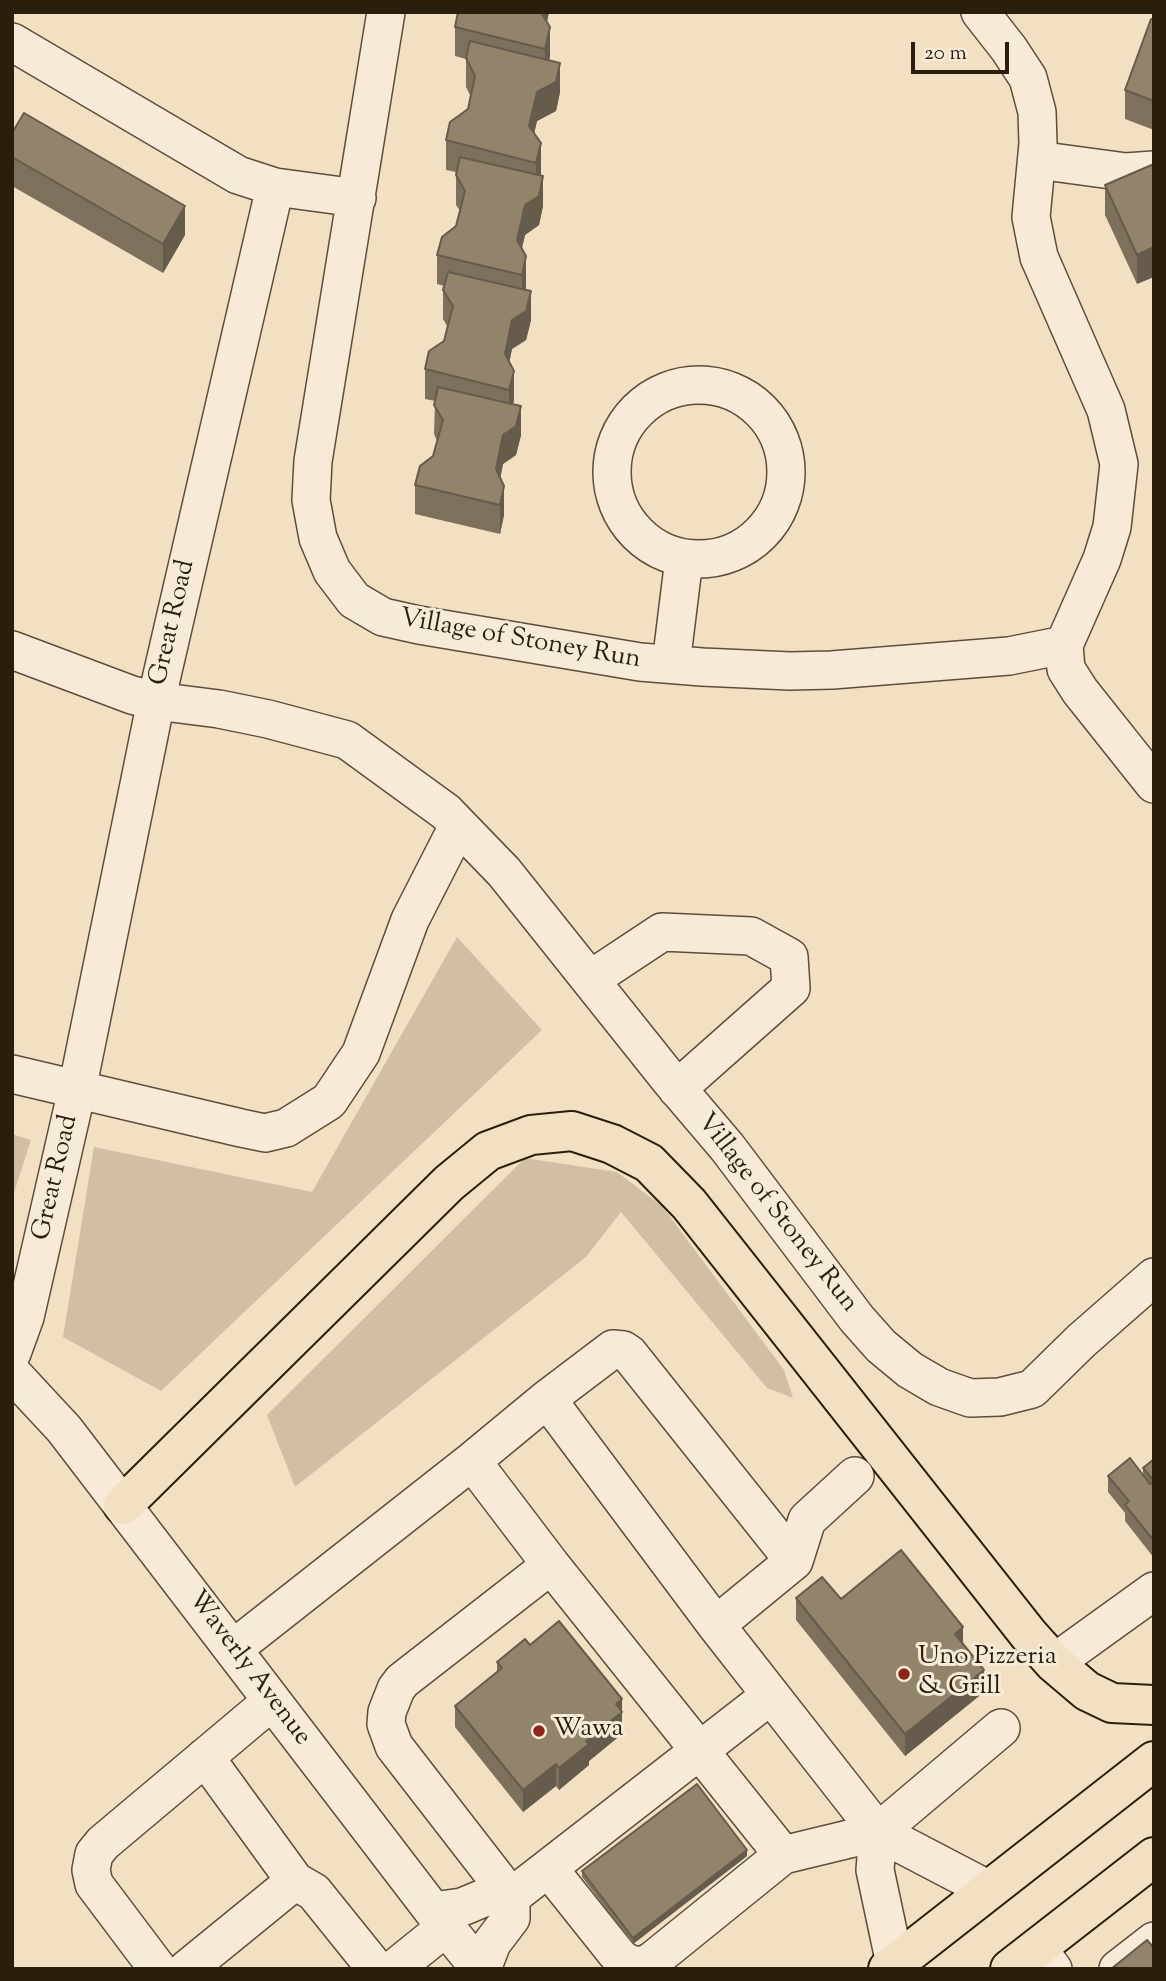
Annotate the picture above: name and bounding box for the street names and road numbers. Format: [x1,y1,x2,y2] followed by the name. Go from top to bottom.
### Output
[144,557,204,689] street label: Great Road
[397,604,643,678] street label: Village of Stoney Run
[689,1108,863,1320] street label: Village of Stoney Run
[27,1112,87,1244] street label: Great Road
[180,1585,316,1753] street label: Waverly Avenue

